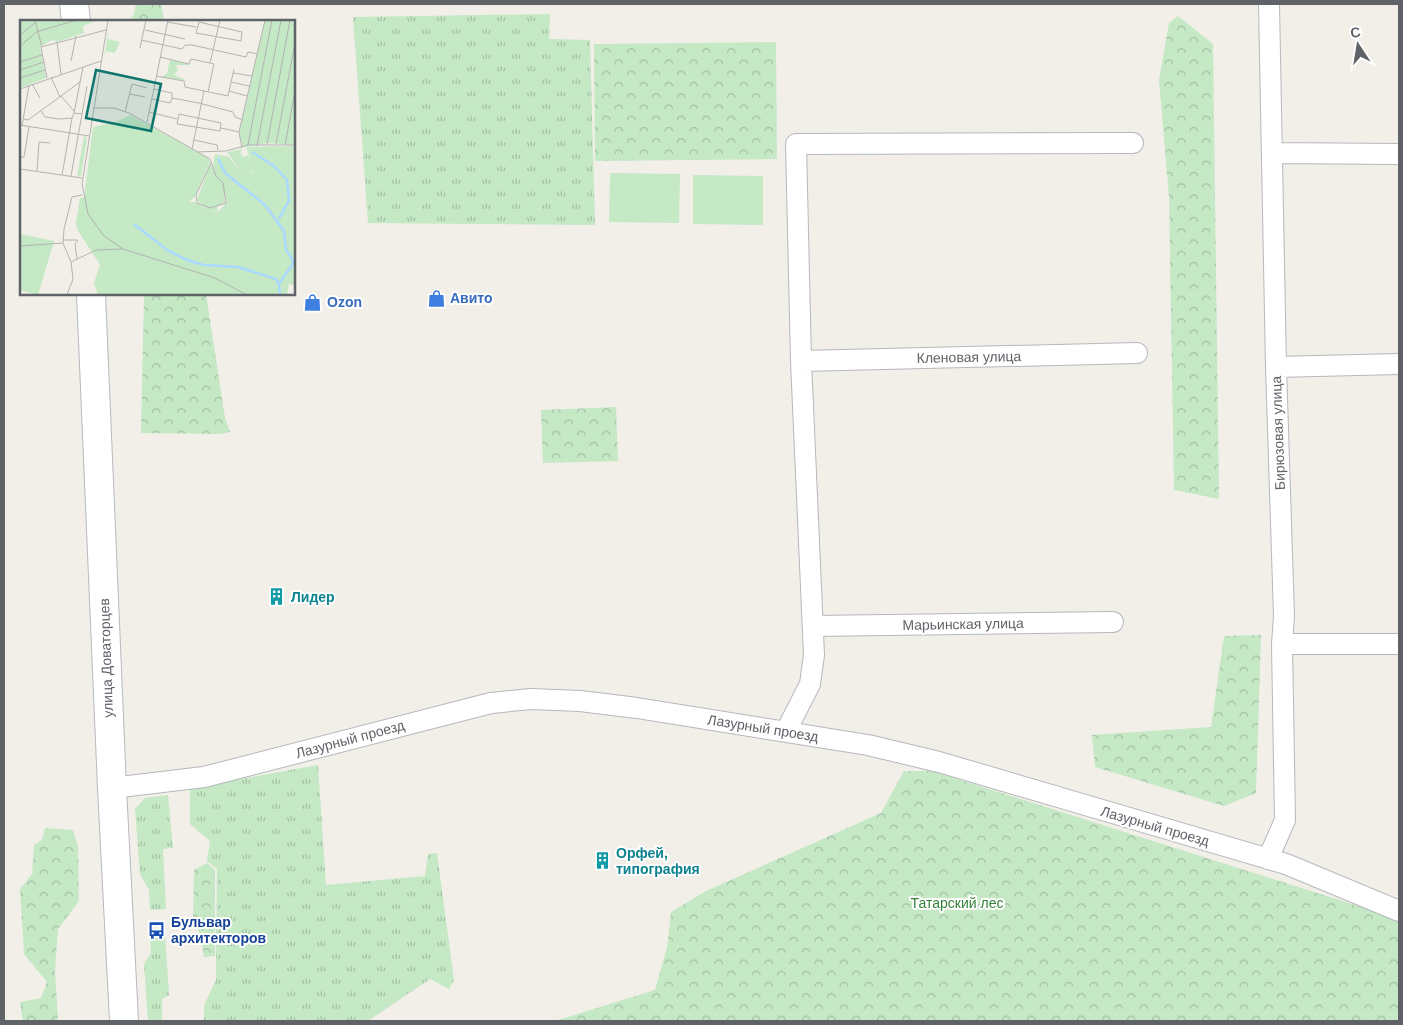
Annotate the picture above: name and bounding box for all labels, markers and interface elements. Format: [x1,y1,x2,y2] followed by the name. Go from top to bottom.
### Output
[20,20,295,295] inset map
[1333,20,1383,70] north arrow
[1349,23,1362,41] text: С
[426,288,446,308] shop icon: Авито
[450,290,493,306] place label: Авито
[303,292,323,312] shop icon: Ozon
[327,294,362,310] place label: Ozon
[917,348,1022,366] street label: Кленовая улица
[1268,375,1288,490] street label: Бирюзовая улица
[267,587,287,607] building icon: Лидер
[291,589,335,605] place label: Лидер
[96,598,116,718] street label: улица Доваторцев
[902,615,1024,633] street label: Марьинская улица
[706,711,820,745] street label: Лазурный проезд
[294,717,406,761] street label: Лазурный проезд
[1099,803,1211,849] street label: Лазурный проезд
[616,845,700,877] place label: Орфей, типография
[592,851,612,871] building icon: Орфей, типография
[911,895,1003,911] park label: Татарский лес
[171,914,267,946] place label: Бульвар архитекторов
[147,920,167,940] bus stop icon: Бульвар архитекторов

